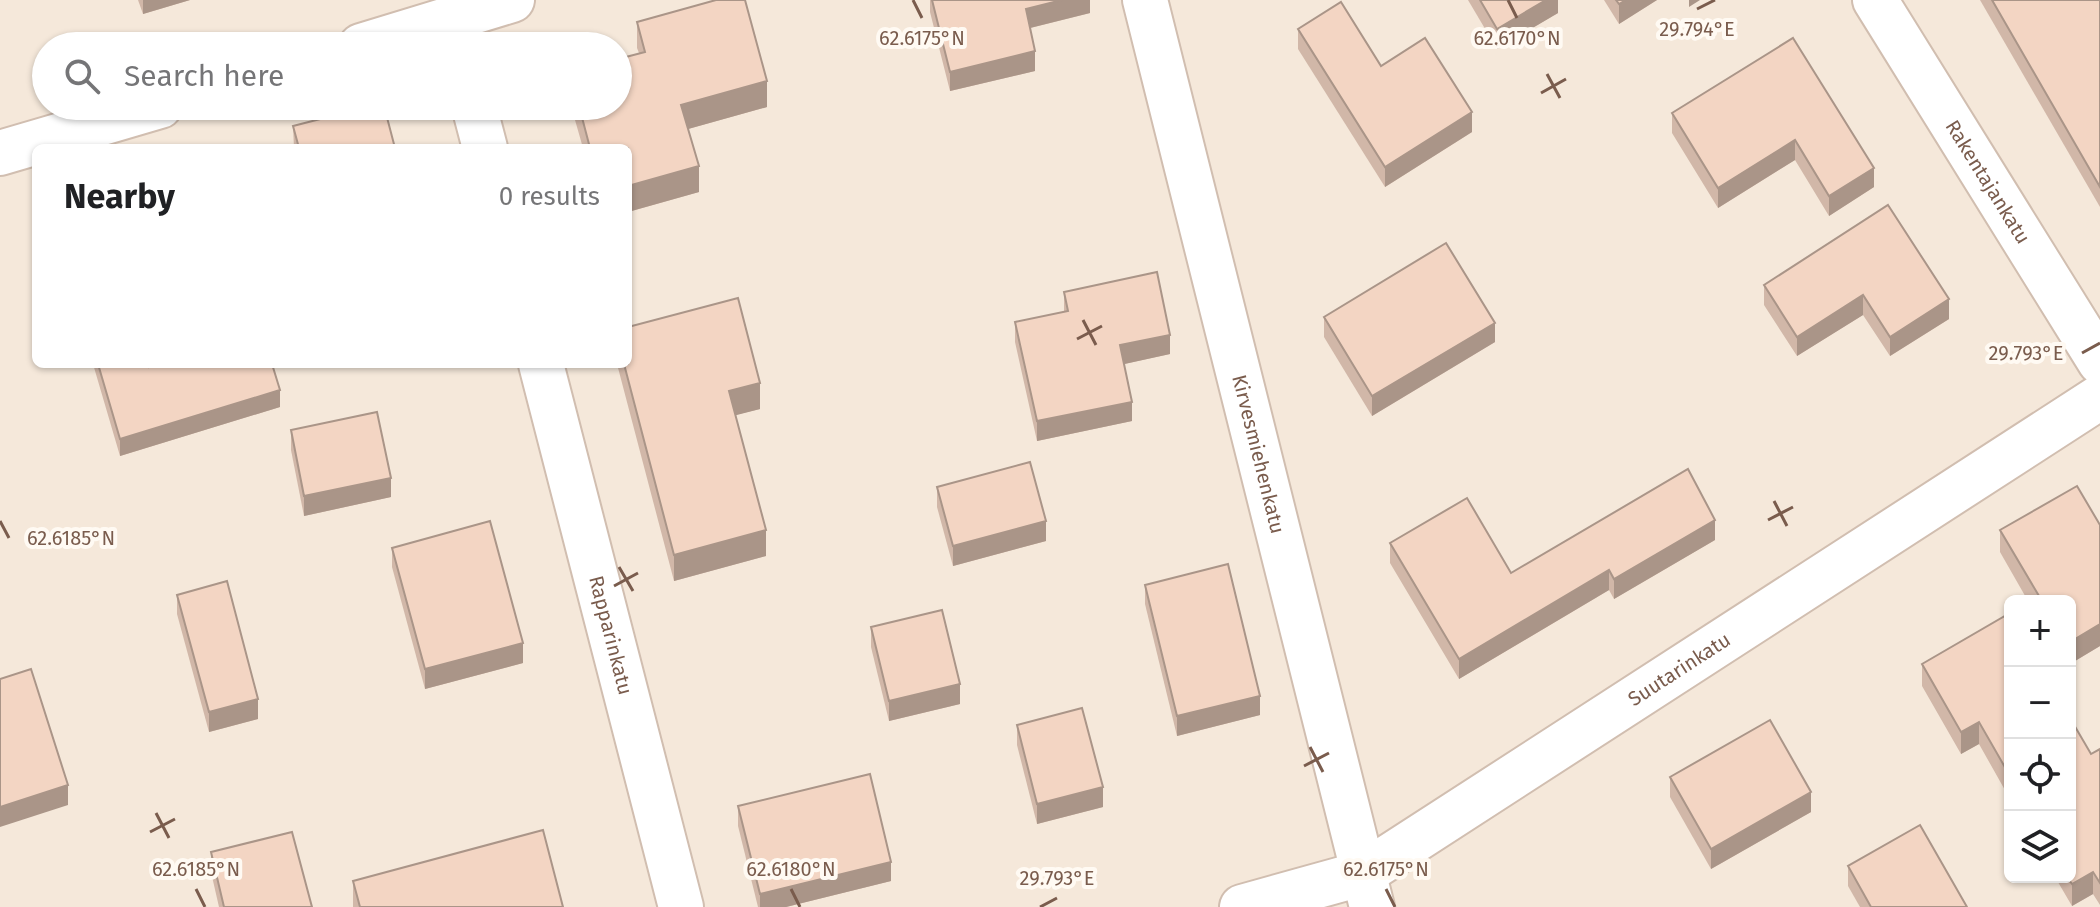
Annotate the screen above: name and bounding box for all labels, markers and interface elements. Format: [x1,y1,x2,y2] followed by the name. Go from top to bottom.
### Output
[1659,17,1735,41] text: 29.794°E
[879,26,965,50] text: 62.6175°N
[1473,26,1561,50] text: 62.6170°N
[32,32,632,120] search box
[60,54,104,98] icon: search
[124,58,284,94] text: Search here
[1940,115,2035,248] street label: Rakentajankatu
[64,176,175,217] text: Nearby
[499,181,600,212] text: 0 results
[1989,341,2063,365] text: 29.793°E
[1227,372,1290,536] street label: Kirvesmiehenkatu
[27,526,115,550] text: 62.6185°N
[584,573,638,697] street label: Rapparinkatu
[2004,595,2076,883] map controls
[2004,595,2076,667] button: +
[1624,627,1735,711] street label: Suutarinkatu
[2004,667,2076,739] button: −
[2004,739,2076,811] button: locate
[2004,811,2076,883] button: layers
[152,857,240,881] text: 62.6185°N
[746,857,836,881] text: 62.6180°N
[1343,857,1429,881] text: 62.6175°N
[1020,866,1094,890] text: 29.793°E

